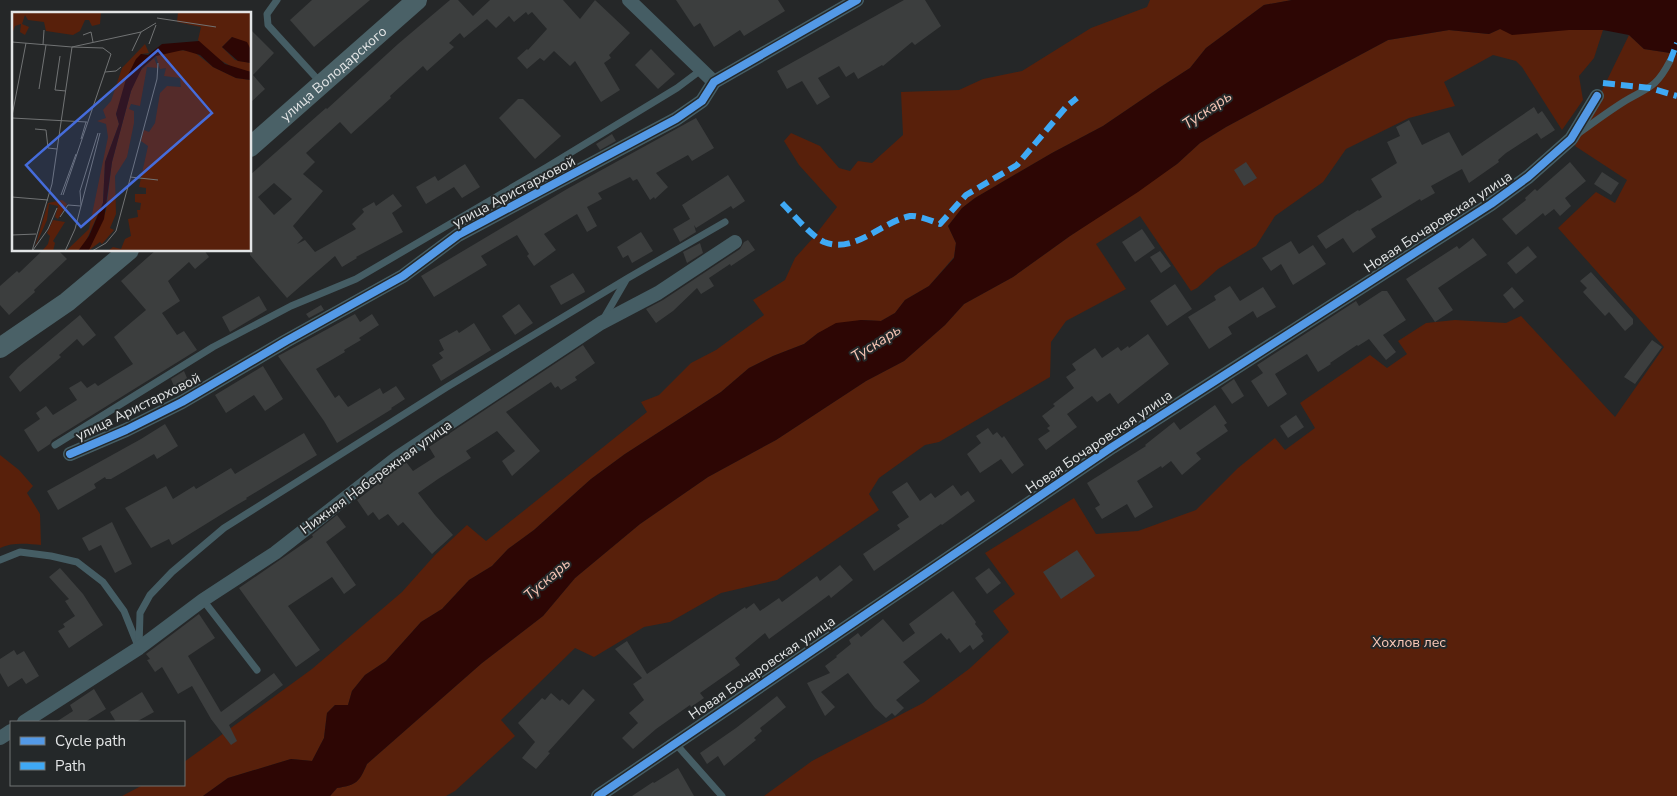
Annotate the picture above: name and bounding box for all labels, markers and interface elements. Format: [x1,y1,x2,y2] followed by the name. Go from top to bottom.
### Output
[12,12,251,251] inset map
[276,22,391,126] street label: улица Володарского
[1178,86,1236,134] water label: Тускарь
[449,151,579,233] street label: улица Аристарховой
[1360,167,1516,277] street label: Новая Бочаровская улица
[847,319,905,367] water label: Тускарь
[72,368,204,446] street label: улица Аристарховой
[1022,386,1176,498] street label: Новая Бочаровская улица
[296,415,456,539] street label: Нижняя Набережная улица
[519,553,575,605] water label: Тускарь
[685,612,839,724] street label: Новая Бочаровская улица
[1372,633,1446,652] park label: Хохлов лес
[10,721,185,786] legend
[55,731,126,751] text: Cycle path
[55,756,86,776] text: Path

